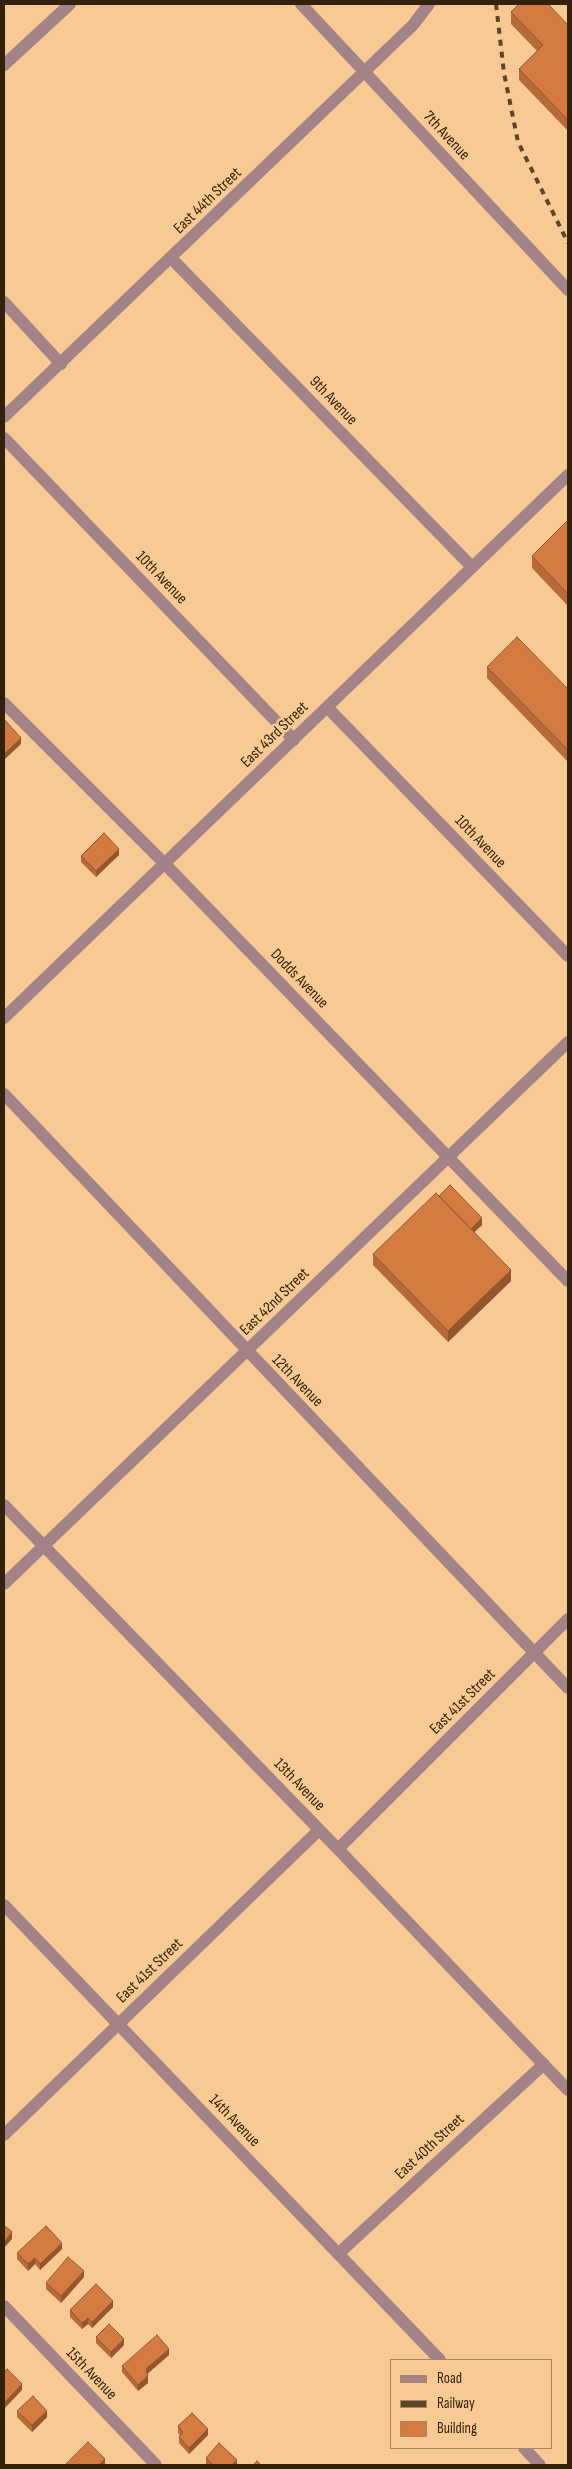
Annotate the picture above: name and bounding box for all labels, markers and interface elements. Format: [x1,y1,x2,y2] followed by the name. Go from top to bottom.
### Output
[419,108,473,164] street label: 7th Avenue
[170,164,246,238] street label: East 44th Street
[305,373,361,429] street label: 9th Avenue
[131,548,191,608] street label: 10th Avenue
[237,698,313,772] street label: East 43rd Street
[450,812,510,872] street label: 10th Avenue
[266,945,332,1013] street label: Dodds Avenue
[236,1264,314,1340] street label: East 42nd Street
[267,1351,327,1411] street label: 12th Avenue
[426,1665,500,1739] street label: East 41st Street
[269,1755,329,1815] street label: 13th Avenue
[113,1935,187,2007] street label: East 41st Street
[204,2091,264,2151] street label: 14th Avenue
[391,2110,469,2184] street label: East 40th Street
[61,2344,121,2404] street label: 15th Avenue
[390,2359,552,2449] legend
[437,2369,462,2388] text: Road
[437,2394,475,2413] text: Railway
[437,2419,477,2438] text: Building

